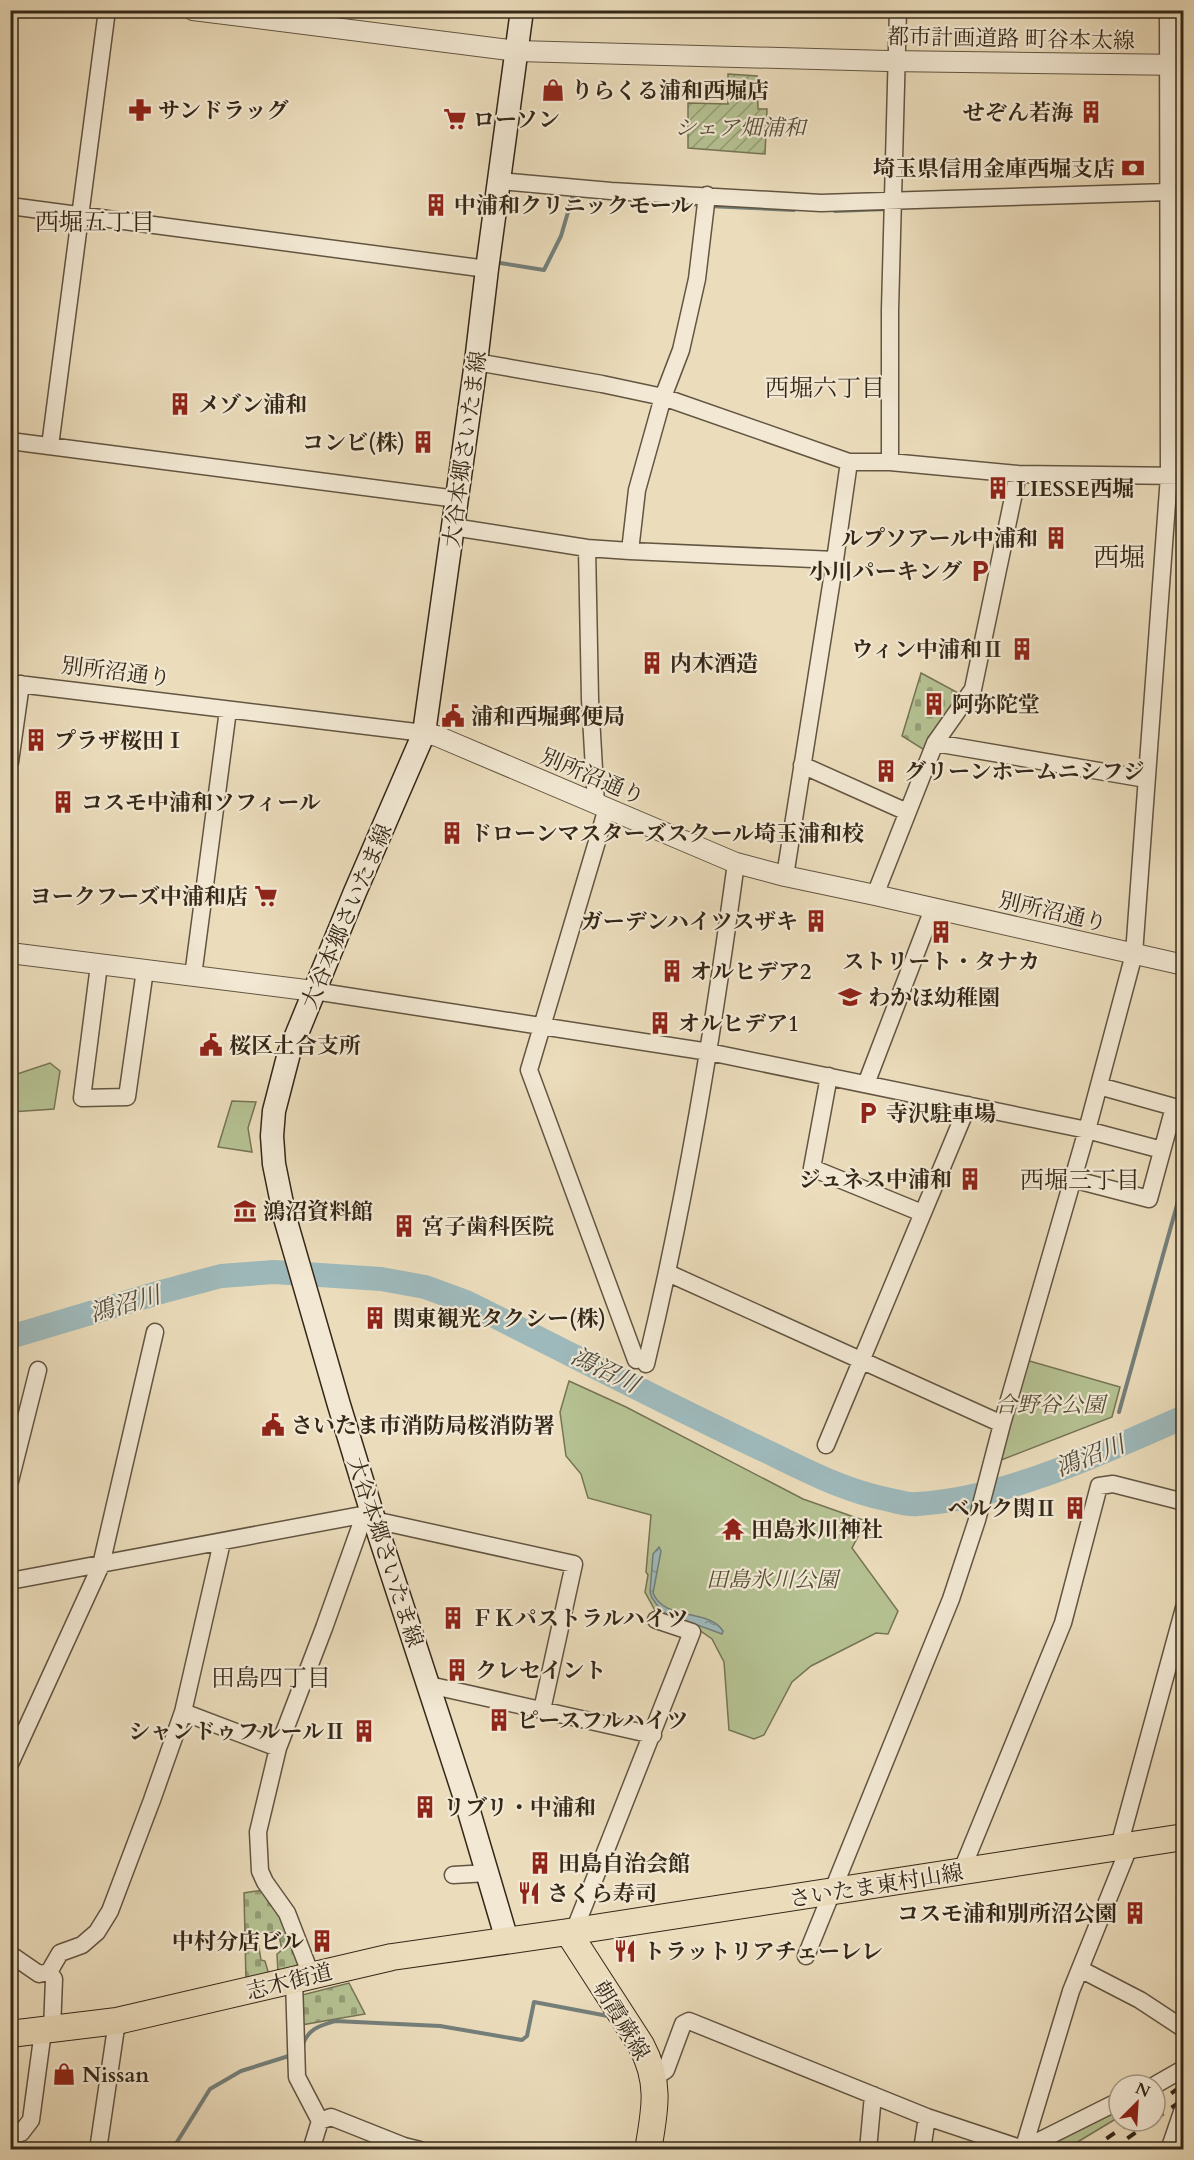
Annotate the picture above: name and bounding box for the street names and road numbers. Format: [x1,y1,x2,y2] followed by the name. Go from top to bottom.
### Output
[887,22,1135,56] street label: 都市計画道路 町谷本太線
[436,349,494,549] street label: 大谷本郷さいたま線
[59,650,172,694] street label: 別所沼通り
[536,742,649,812] street label: 別所沼通り
[294,819,399,1013] street label: 大谷本郷さいたま線
[996,885,1110,939] street label: 別所沼通り
[340,1454,430,1651] street label: 大谷本郷さいたま線
[787,1857,965,1915] street label: さいたま東村山線
[243,1957,336,2007] street label: 志木街道
[586,1975,657,2066] street label: 朝霞蕨線

